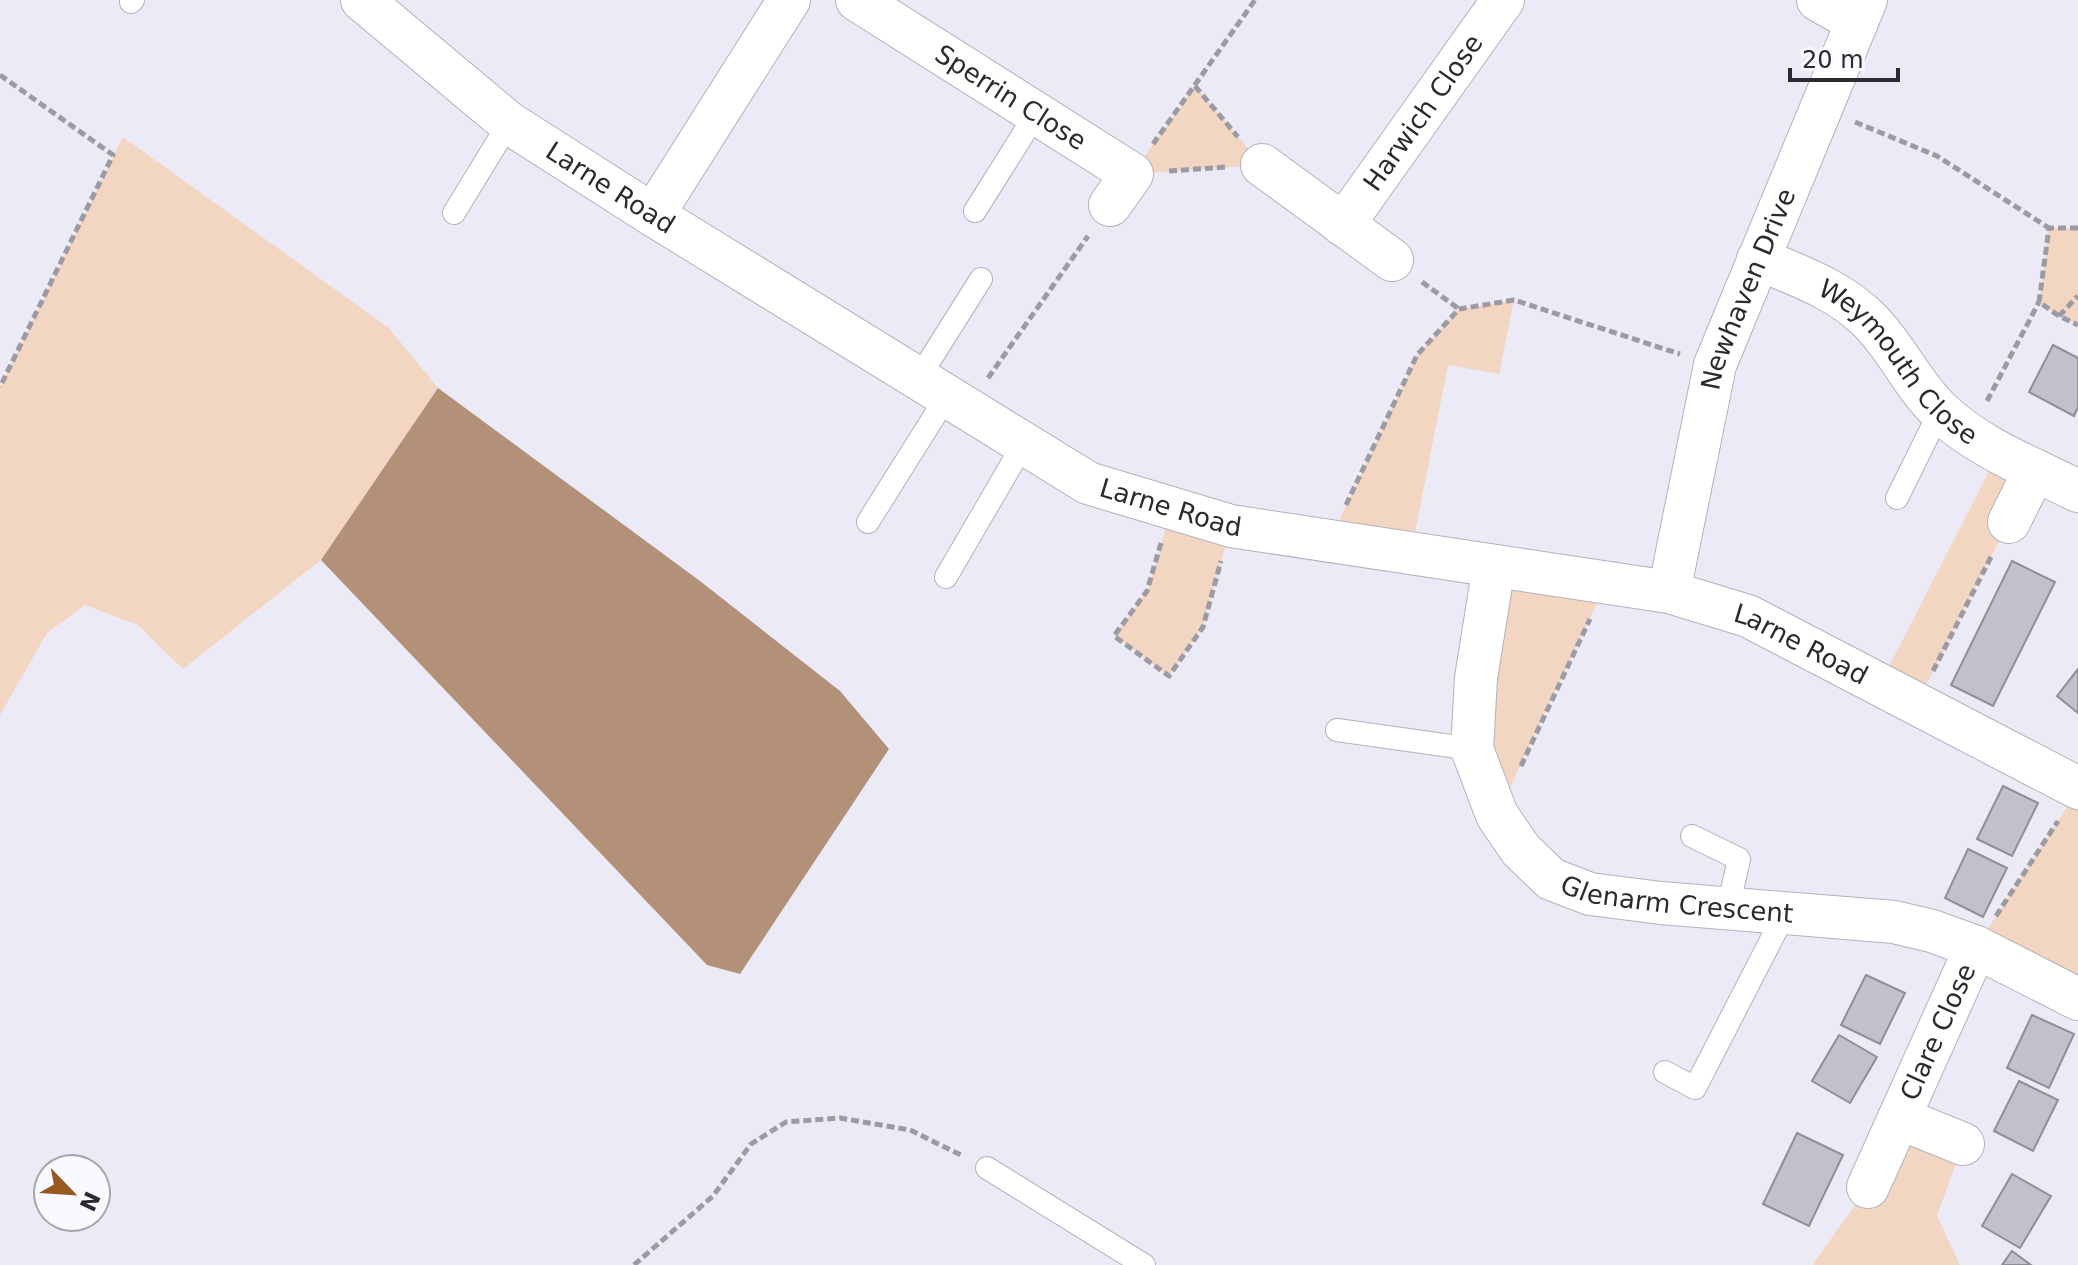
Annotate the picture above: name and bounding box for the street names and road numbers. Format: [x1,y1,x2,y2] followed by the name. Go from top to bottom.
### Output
[1357,29,1489,196] street label: Harwich Close
[930,38,1092,156] street label: Sperrin Close
[541,136,680,240] street label: Larne Road
[1695,184,1801,392] street label: Newhaven Drive
[1814,273,1983,451] street label: Weymouth Close
[1096,472,1244,542] street label: Larne Road
[1731,598,1873,691] street label: Larne Road
[1556,869,1794,929] street label: Glenarm Crescent
[1894,959,1982,1105] street label: Clare Close

